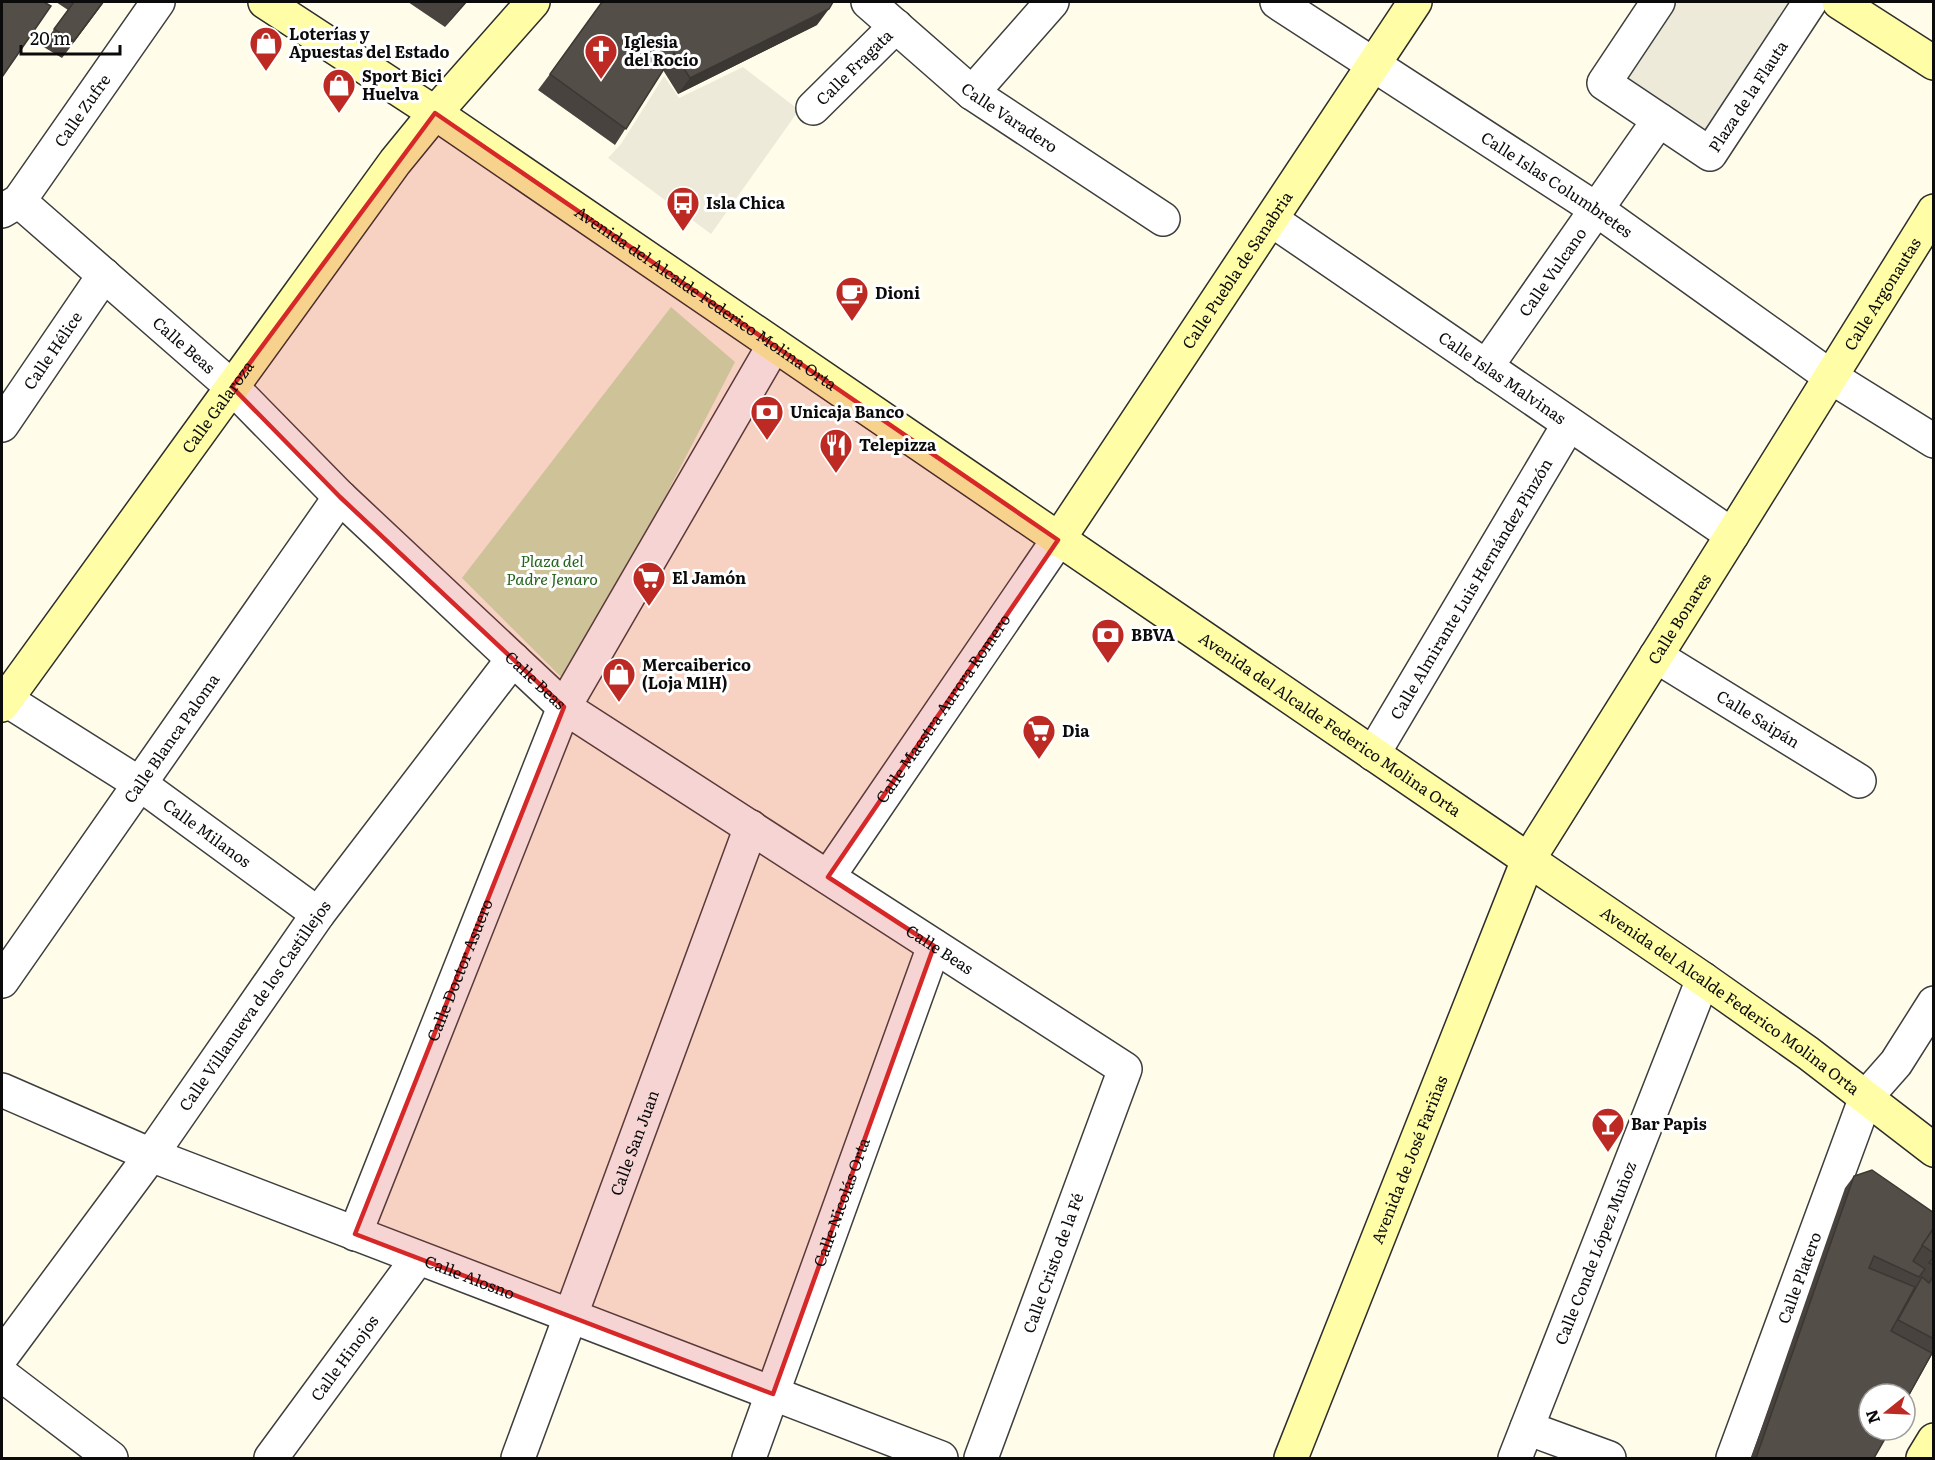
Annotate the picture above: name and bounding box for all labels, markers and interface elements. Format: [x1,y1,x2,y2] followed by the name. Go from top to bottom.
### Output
[21,18,120,56] scale bar
[289,21,449,63] place label: Loterías y Apuestas del Estado
[810,23,898,110] street label: Calle Fragata
[30,24,71,51] text: 20 m
[248,25,284,72] shop icon: Loterías y Apuestas del Estado
[624,29,698,71] place label: Iglesia del Rocío
[583,33,619,80] church icon: Iglesia del Rocío
[1702,35,1793,156] street label: Plaza de la Flauta
[362,63,443,105] place label: Sport Bici Huelva
[321,67,357,114] shop icon: Sport Bici Huelva
[47,69,115,151] street label: Calle Zufre
[956,76,1063,158] street label: Calle Varadero
[1477,125,1638,243] street label: Calle Islas Columbretes
[665,185,701,232] bus stop icon: Isla Chica
[1175,185,1298,353] street label: Calle Puebla de Sanabria
[706,190,786,214] place label: Isla Chica
[570,199,843,395] street label: Avenida del Alcalde Federico Molina Orta
[1512,222,1591,321] street label: Calle Vulcano
[1837,232,1926,355] street label: Calle Argonautas
[834,275,870,322] cafe icon: Dioni
[875,280,920,304] place label: Dioni
[17,306,87,394] street label: Calle Hélice
[148,310,221,378] street label: Calle Beas
[1434,324,1571,429] street label: Calle Islas Malvinas
[175,355,259,458] street label: Calle Galaroza
[749,394,785,441] bank icon: Unicaja Banco
[790,399,904,423] place label: Unicaja Banco
[818,427,854,474] restaurant icon: Telepizza
[859,432,937,456] place label: Telepizza
[1383,453,1557,724] street label: Calle Almirante Luis Hernández Pinzón
[506,548,598,590] park label: Plaza del Padre Jenaro
[631,560,667,607] supermarket icon: El Jamón
[672,565,746,589] place label: El Jamón
[1641,568,1716,668] street label: Calle Bonares
[869,608,1015,808] street label: Calle Maestra Aurora Romero
[1090,617,1126,664] bank icon: BBVA
[1131,622,1175,646] place label: BBVA
[1195,625,1467,822] street label: Avenida del Alcalde Federico Molina Orta
[500,645,572,714] street label: Calle Beas
[642,652,751,694] place label: Mercaiberico (Loja M1H)
[601,656,637,703] shop icon: Mercaiberico (Loja M1H)
[117,668,225,807] street label: Calle Blanca Paloma
[1712,683,1805,753] street label: Calle Saipán
[1021,713,1057,760] supermarket icon: Dia
[1062,718,1090,742] place label: Dia
[159,792,256,872] street label: Calle Milanos
[172,895,336,1115] street label: Calle Villanueva de los Castillejos
[420,895,498,1045] street label: Calle Doctor Asuero
[1596,900,1866,1100] street label: Avenida del Alcalde Federico Molina Orta
[902,918,979,979] street label: Calle Beas
[1364,1071,1453,1247] street label: Avenida de José Fariñas
[603,1086,664,1199] street label: Calle San Juan
[1590,1106,1626,1153] bar icon: Bar Papis
[1631,1111,1707,1135] place label: Bar Papis
[806,1133,875,1270] street label: Calle Nicolás Orta
[1548,1157,1641,1348] street label: Calle Conde López Muñoz
[1016,1189,1089,1336] street label: Calle Cristo de la Fé
[1771,1228,1826,1327] street label: Calle Platero
[422,1248,519,1305] street label: Calle Alosno
[304,1309,383,1406] street label: Calle Hinojos
[1857,1382,1917,1442] north arrow
[1858,1407,1885,1427] text: N

